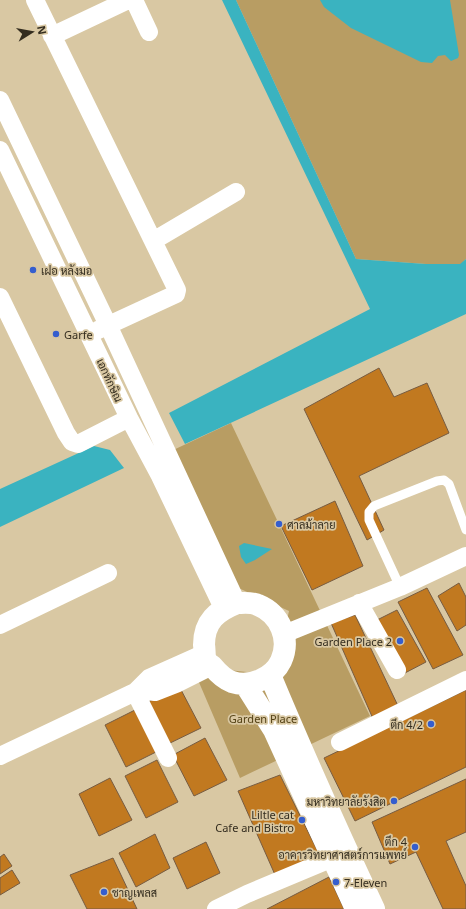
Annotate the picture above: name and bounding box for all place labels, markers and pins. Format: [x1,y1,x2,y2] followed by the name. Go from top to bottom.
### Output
[41,263,92,278] place label: เฝอ หลังมอ
[28,265,38,275] marker: เฝอ หลังมอ
[64,327,93,342] place label: Garfe
[51,329,61,339] marker: Garfe
[287,517,335,532] place label: ศาลม้าลาย
[274,519,284,529] marker: ศาลม้าลาย
[315,634,392,649] place label: Garden Place 2
[395,636,405,646] marker: Garden Place 2
[390,717,423,732] place label: ตึก 4/2
[426,719,436,729] marker: ตึก 4/2
[306,794,386,809] place label: มหาวิทยาลัยรังสิต
[389,796,399,806] marker: มหาวิทยาลัยรังสิต
[215,807,294,835] place label: Liltle cat Cafe and Bistro
[297,815,307,825] marker: Liltle cat Cafe and Bistro
[278,834,408,862] place label: ตึก 4 อาคารวิทยาศาสตร์การแพทย์
[410,842,420,852] marker: ตึก 4 อาคารวิทยาศาสตร์การแพทย์
[344,875,387,890] place label: 7-Eleven
[331,877,341,887] marker: 7-Eleven
[112,885,157,900] place label: ชาญเพลส
[99,887,109,897] marker: ชาญเพลส

